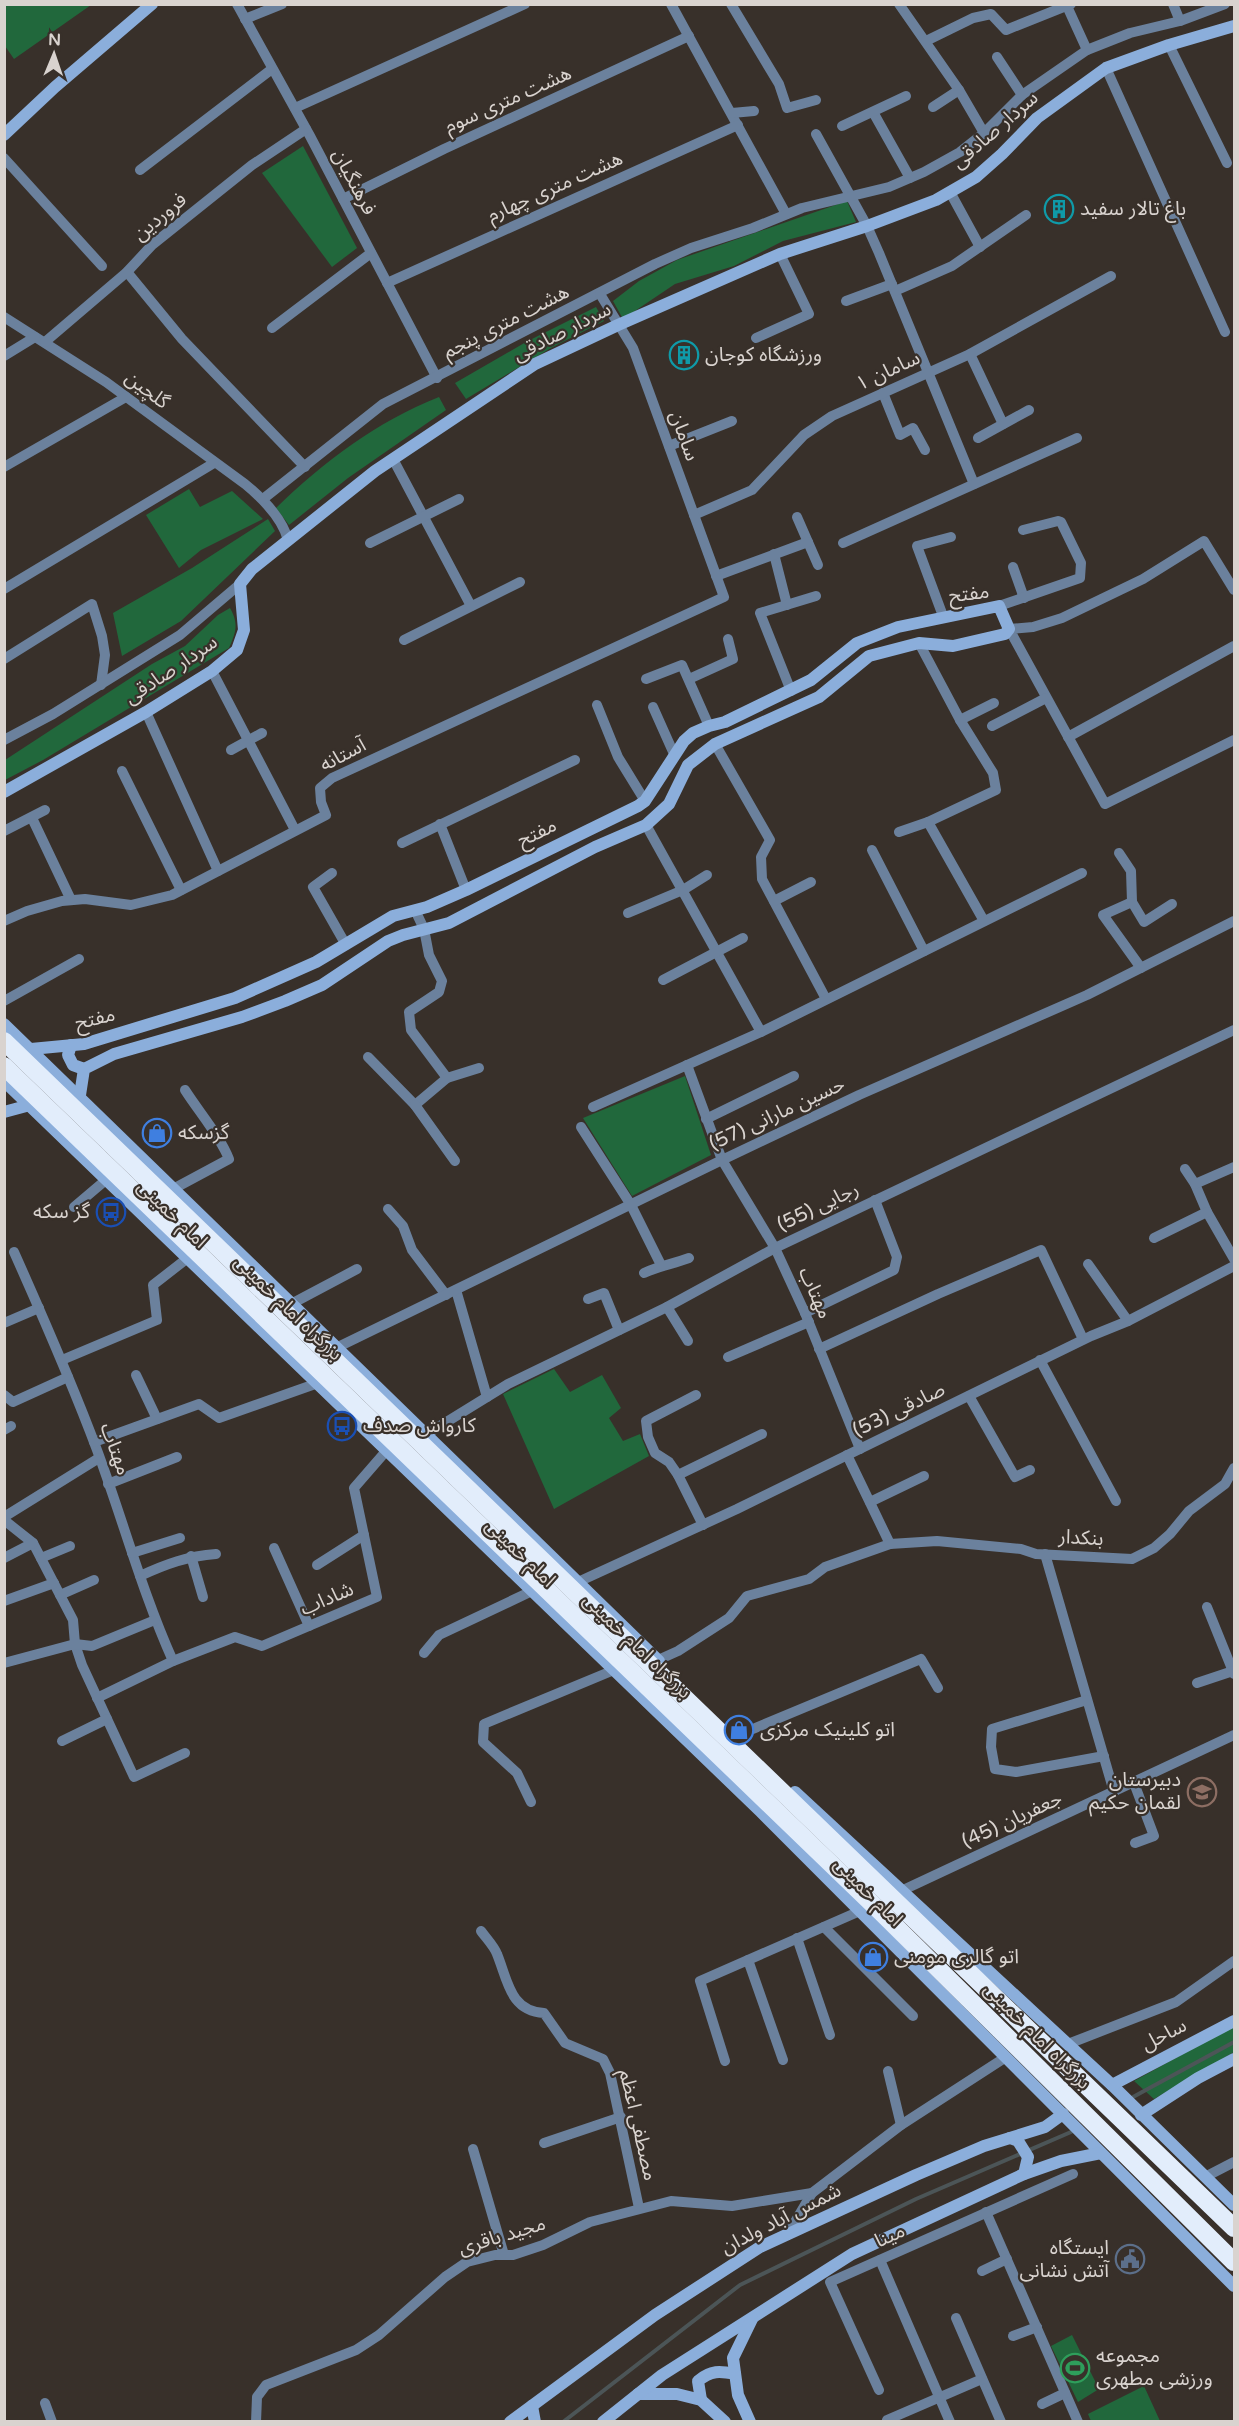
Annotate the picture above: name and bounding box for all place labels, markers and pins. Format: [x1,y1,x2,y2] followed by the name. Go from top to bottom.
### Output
[1043,193,1075,225] building icon: باغ تالار سفید
[1080,197,1186,223] place label: باغ تالار سفید
[668,339,700,371] building icon: ورزشگاه کوجان
[705,343,822,367] place label: ورزشگاه کوجان
[141,1117,173,1149] shop icon: گزسکه
[178,1121,230,1145] place label: گزسکه
[95,1196,127,1228] bus stop icon: گز سکه
[33,1200,91,1224] place label: گز سکه
[326,1410,358,1442] bus stop icon: کارواش صدف
[363,1414,477,1438] place label: کارواش صدف
[723,1714,755,1746] shop icon: اتو کلینیک مرکزی
[760,1718,895,1742] place label: اتو کلینیک مرکزی
[1089,1768,1181,1817] place label: دبیرستان لقمان حکیم
[1186,1776,1218,1808] school or university icon: دبیرستان لقمان حکیم
[857,1941,889,1973] shop icon: اتو گالری مومنی
[894,1945,1019,1969] place label: اتو گالری مومنی
[1019,2236,1110,2283] place label: ایستگاه آتش نشانی
[1114,2243,1146,2275] public building icon: ایستگاه آتش نشانی
[1096,2344,1213,2391] place label: مجموعه ورزشی مطهری
[1059,2352,1091,2384] sports icon: مجموعه ورزشی مطهری

